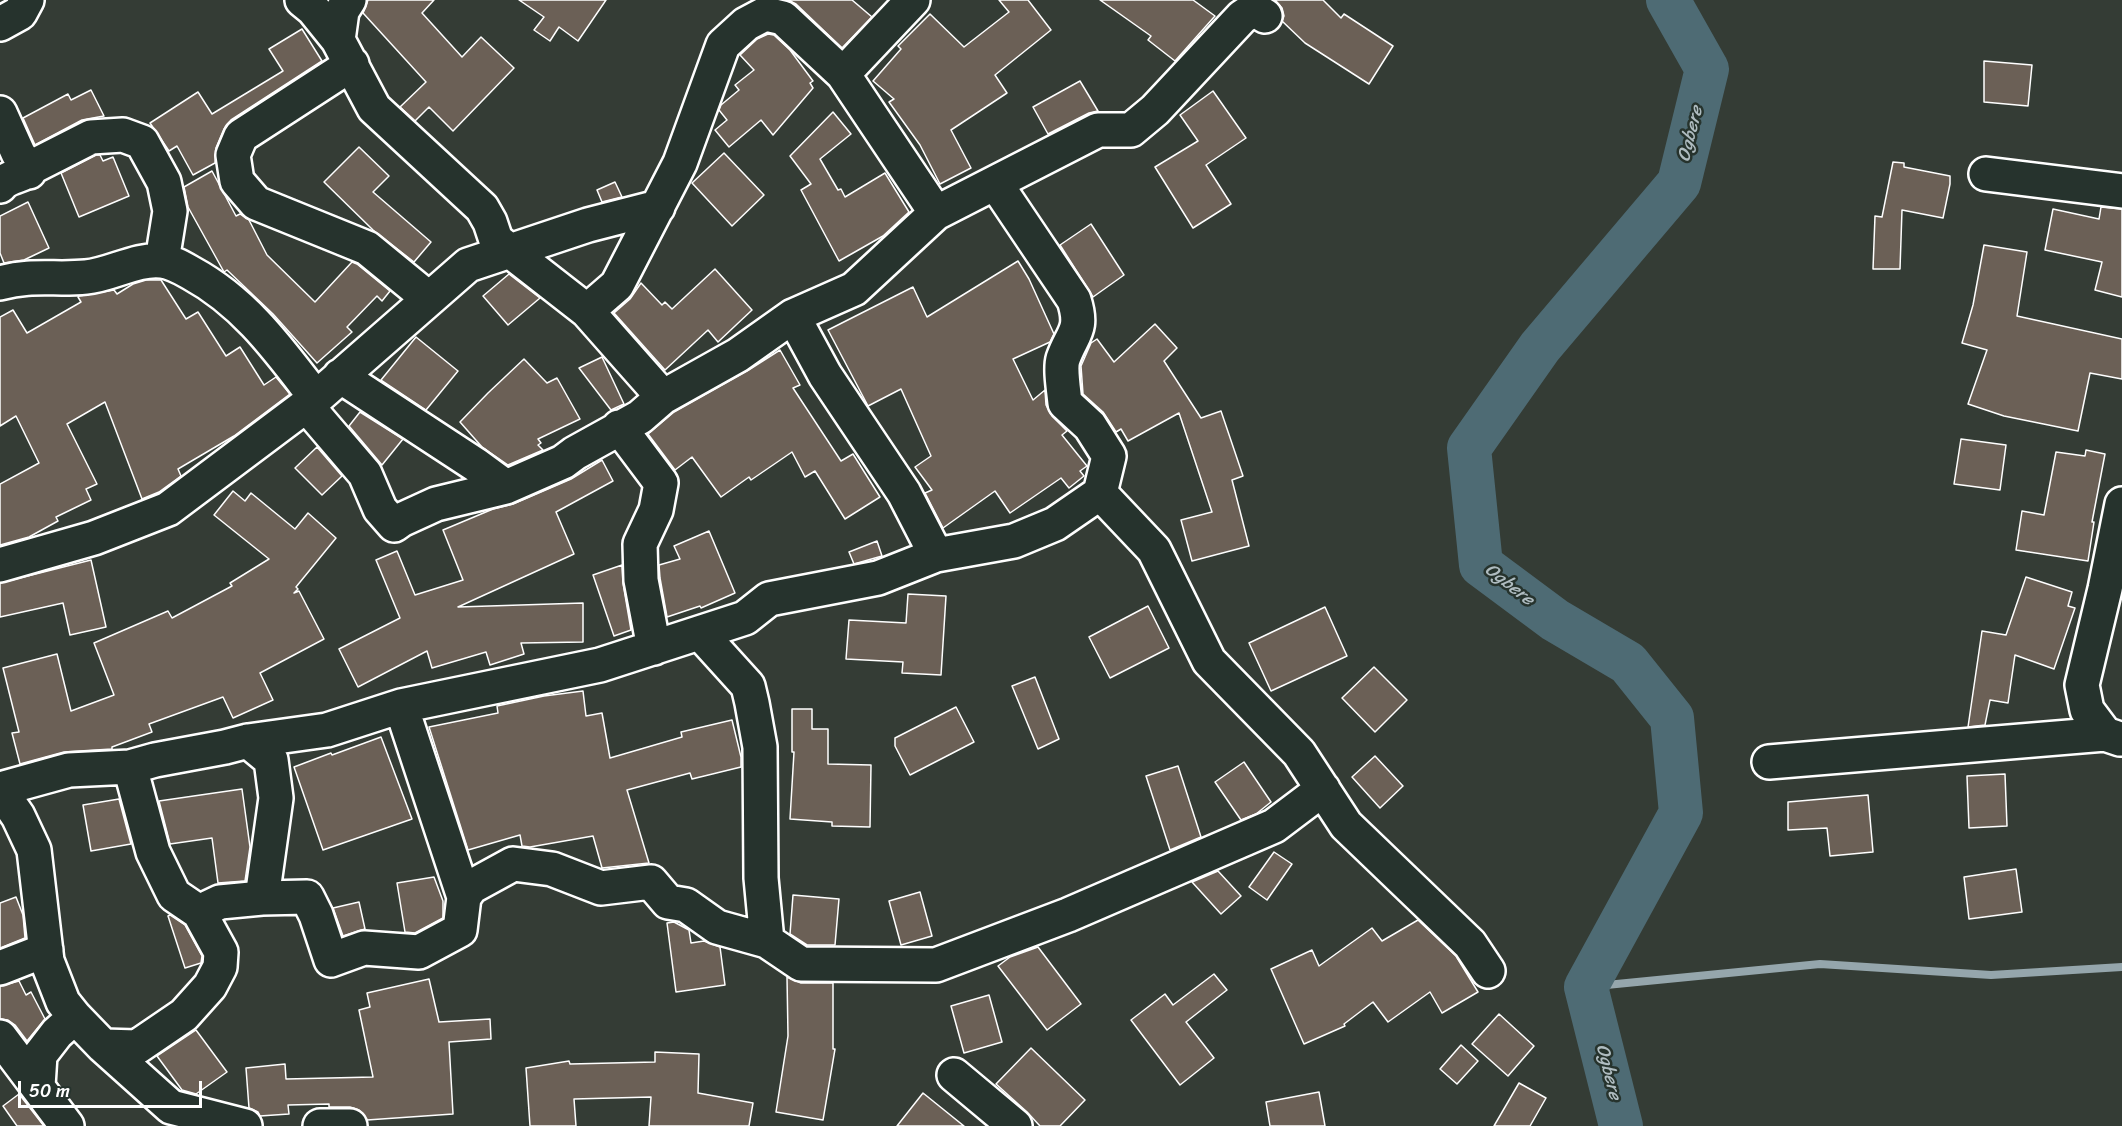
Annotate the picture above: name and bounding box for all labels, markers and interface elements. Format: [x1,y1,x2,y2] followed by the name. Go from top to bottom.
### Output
[1674,104,1708,164] water label: Ogbere
[1480,559,1538,611] water label: Ogbere
[1591,1042,1625,1102] water label: Ogbere
[21,1069,206,1107] scale bar
[29,1075,70,1107] text: 50 m

